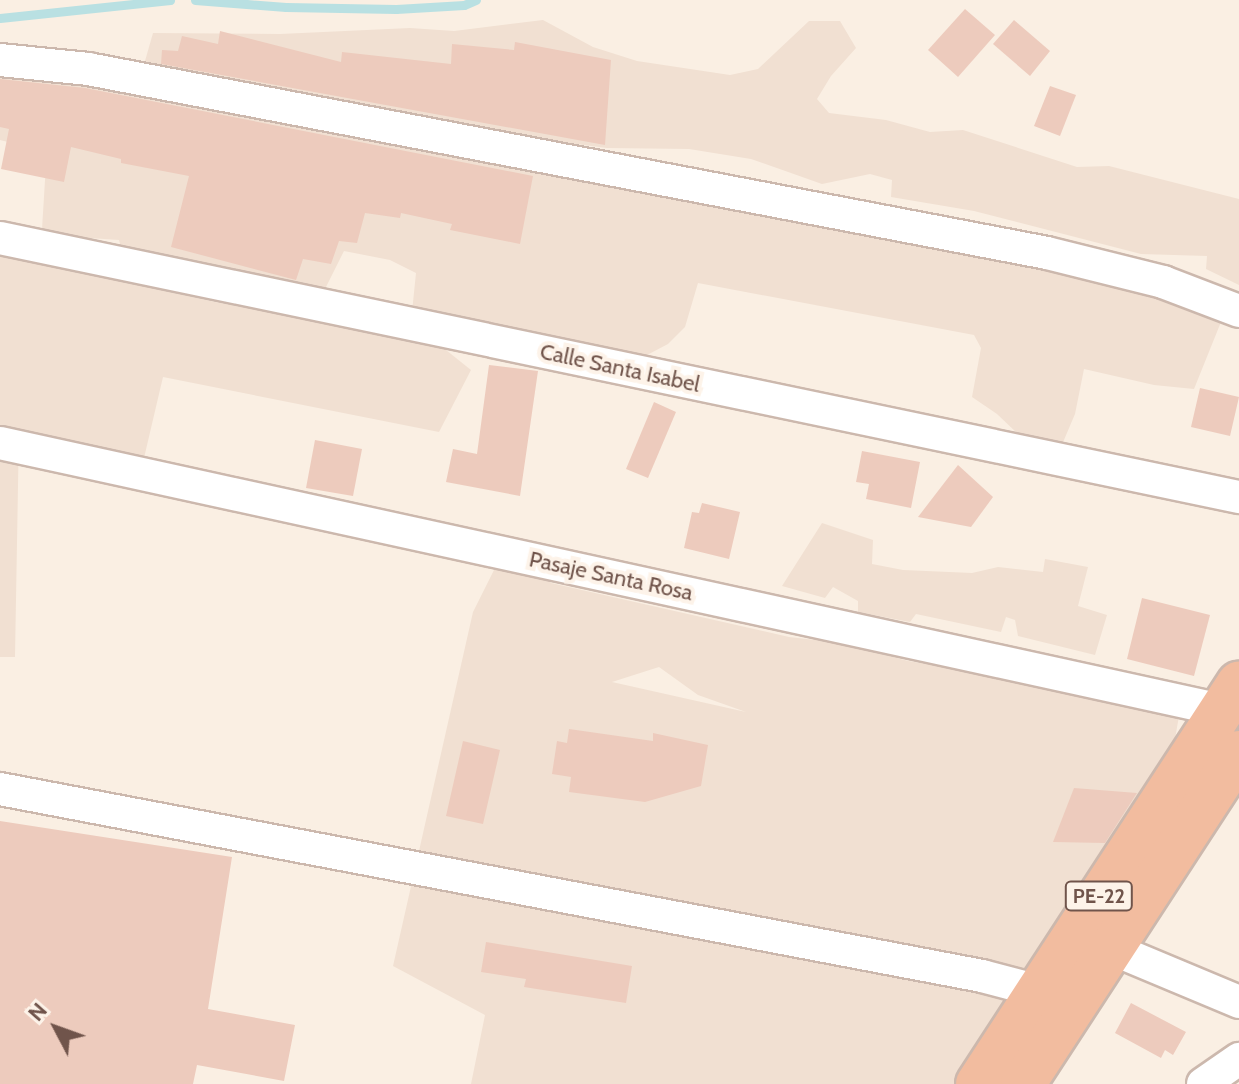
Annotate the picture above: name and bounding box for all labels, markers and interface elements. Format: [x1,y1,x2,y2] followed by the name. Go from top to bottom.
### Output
[538,338,702,398] street label: Calle Santa Isabel
[527,546,695,606] street label: Pasaje Santa Rosa
[1063,880,1135,912] road number: PE-22
[16,988,96,1068] north arrow
[22,997,53,1027] text: N

